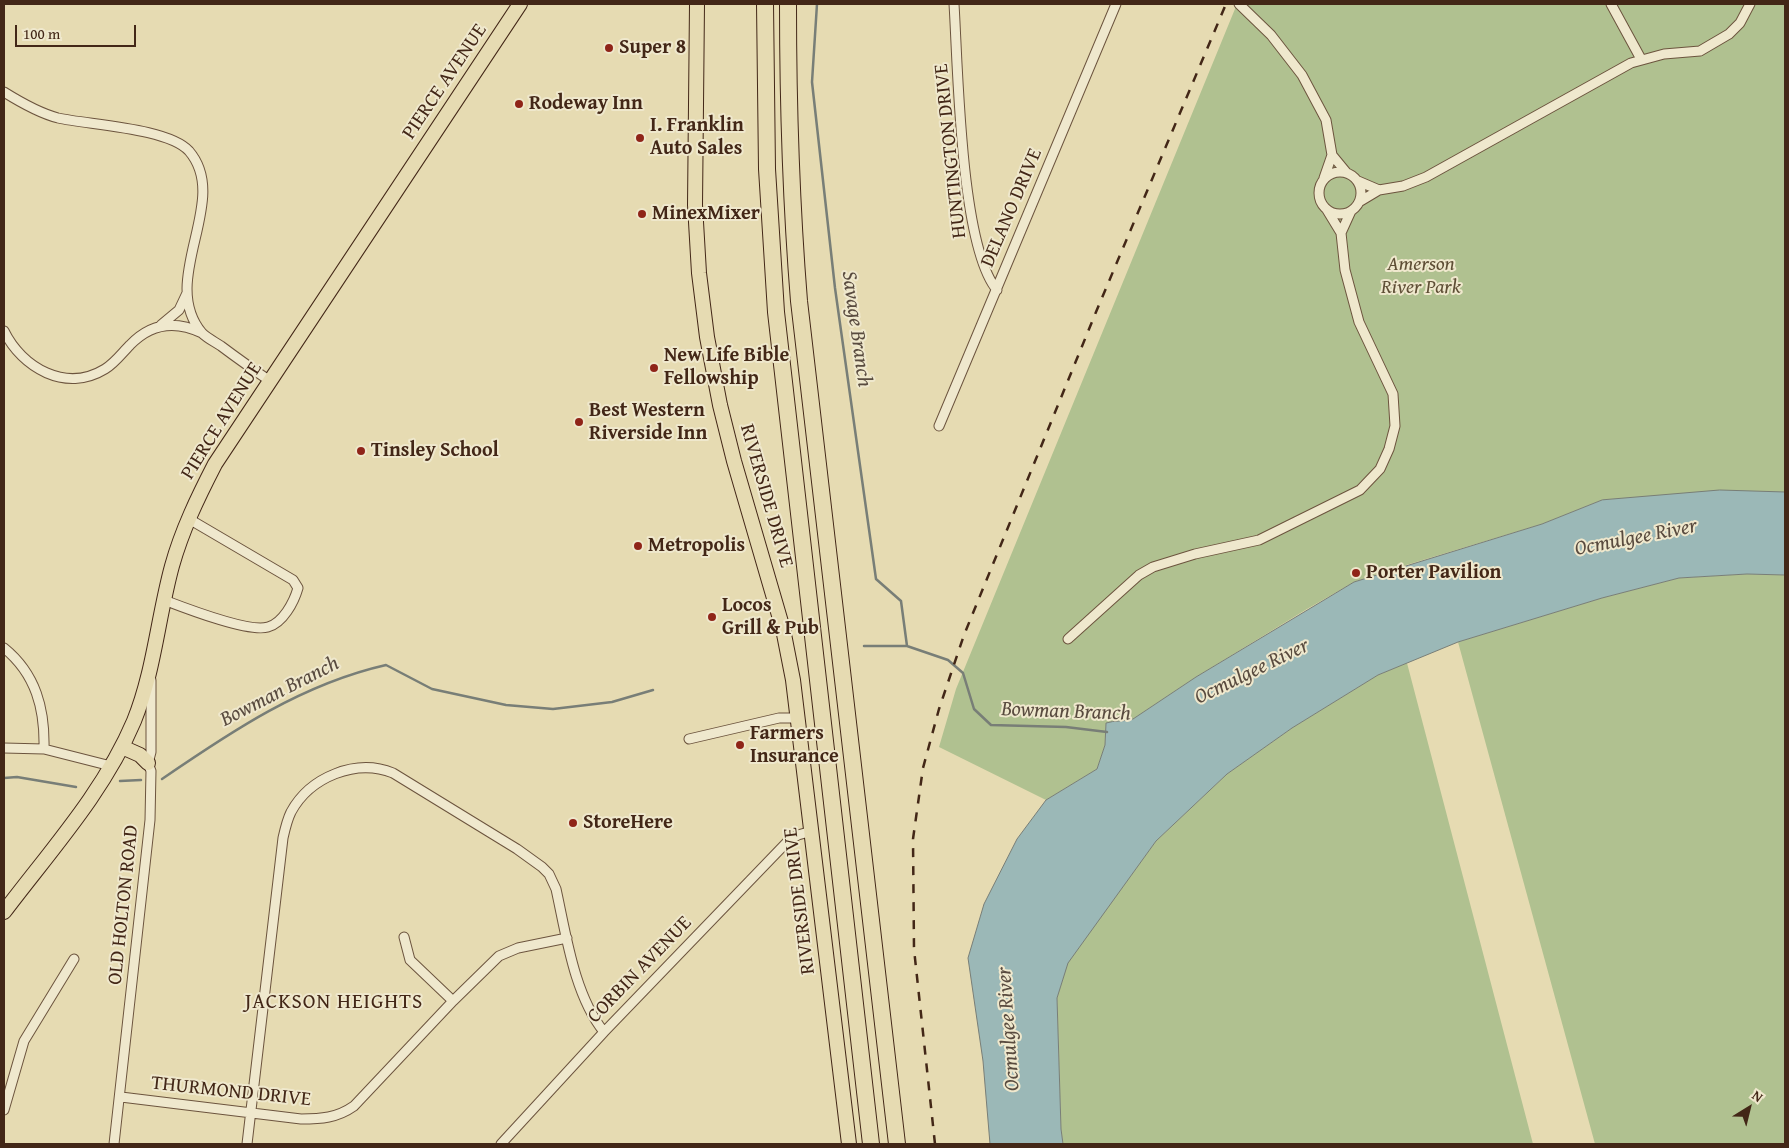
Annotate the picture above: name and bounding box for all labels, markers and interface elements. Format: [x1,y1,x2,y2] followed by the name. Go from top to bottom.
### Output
[18,15,139,47] scale bar
[398,20,492,144] street label: PIERCE AVENUE
[23,23,60,44] text: 100 m
[619,36,686,60] place label: Super 8
[603,42,615,54] marker: Super 8
[930,62,972,240] street label: HUNTINGTON DRIVE
[529,92,643,116] place label: Rodeway Inn
[513,98,525,110] marker: Rodeway Inn
[650,114,744,161] place label: I. Franklin Auto Sales
[634,132,646,144] marker: I. Franklin Auto Sales
[976,145,1048,271] street label: DELANO DRIVE
[652,202,760,226] place label: MinexMixer
[636,208,648,220] marker: MinexMixer
[1381,253,1461,300] park label: Amerson River Park
[835,269,877,389] water label: Savage Branch
[664,344,789,391] place label: New Life Bible Fellowship
[176,358,268,484] street label: PIERCE AVENUE
[648,362,660,374] marker: New Life Bible Fellowship
[589,399,707,446] place label: Best Western Riverside Inn
[573,416,585,428] marker: Best Western Riverside Inn
[734,422,798,570] street label: RIVERSIDE DRIVE
[371,439,499,463] place label: Tinsley School
[355,445,367,457] marker: Tinsley School
[1573,514,1699,562] water label: Ocmulgee River
[648,534,745,558] place label: Metropolis
[632,540,644,552] marker: Metropolis
[1366,561,1501,585] place label: Porter Pavilion
[1350,567,1362,579] marker: Porter Pavilion
[722,594,819,641] place label: Locos Grill & Pub
[706,611,718,623] marker: Locos Grill & Pub
[1191,633,1313,711] water label: Ocmulgee River
[216,651,344,733] water label: Bowman Branch
[1001,697,1131,727] water label: Bowman Branch
[750,722,839,769] place label: Farmers Insurance
[734,739,746,751] marker: Farmers Insurance
[583,811,673,835] place label: StoreHere
[567,817,579,829] marker: StoreHere
[104,824,144,986] street label: OLD HOLTON ROAD
[779,826,821,976] street label: RIVERSIDE DRIVE
[583,911,697,1029] street label: CORBIN AVENUE
[992,966,1026,1092] water label: Ocmulgee River
[243,990,425,1016] district label: JACKSON HEIGHTS
[150,1072,312,1112] street label: THURMOND DRIVE
[1724,1083,1774,1133] north arrow
[1748,1085,1767,1107] text: N

